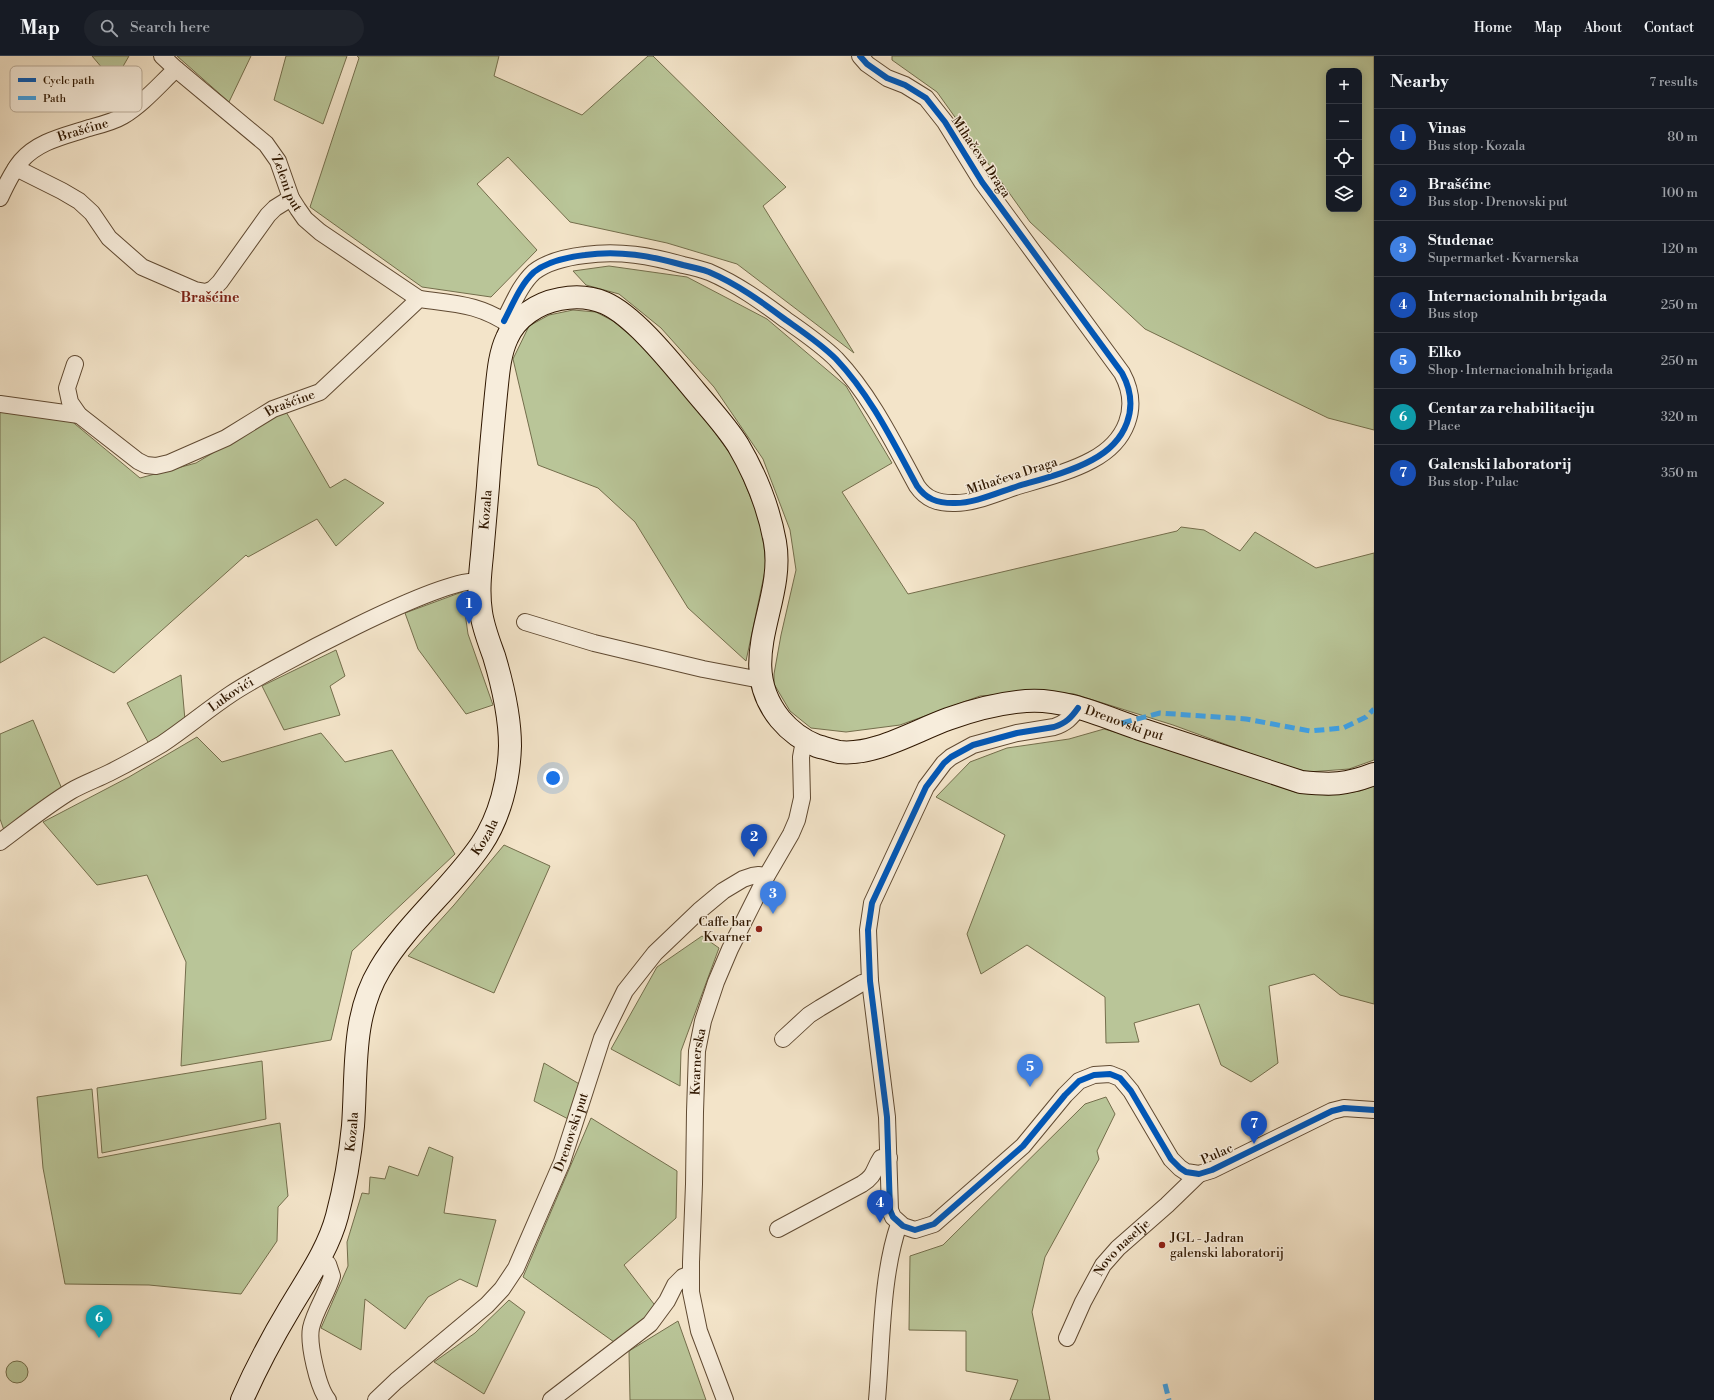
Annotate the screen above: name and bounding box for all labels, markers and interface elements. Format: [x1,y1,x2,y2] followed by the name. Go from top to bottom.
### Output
[84,10,364,46] search box
[20,16,60,40] text: Map
[98,17,120,39] icon: search
[130,18,210,37] text: Search here
[1474,19,1512,37] text: Home
[1534,19,1562,37] text: Map
[1584,19,1622,37] text: About
[1644,19,1694,37] text: Contact
[10,66,142,112] legend
[1326,68,1362,212] map controls
[1326,68,1362,104] button: +
[1390,71,1449,93] text: Nearby
[43,74,95,88] text: Cycle path
[1649,74,1698,90] text: 7 results
[43,92,67,106] text: Path
[1326,104,1362,140] button: −
[948,113,1014,201] street label: Mihačeva Draga
[55,115,111,146] street label: Brašćine
[1428,119,1466,138] text: Vinas
[1400,129,1406,145] text: 1
[1667,129,1698,145] text: 80 m
[1428,138,1525,154] text: Bus stop · Kozala
[1326,140,1362,176] button: locate
[268,152,306,215] street label: Zeleni put
[1428,175,1491,194] text: Brašćine
[1326,176,1362,212] button: layers
[1399,185,1407,201] text: 2
[1662,185,1698,201] text: 100 m
[1428,194,1568,210] text: Bus stop · Drenovski put
[1428,231,1494,250] text: Studenac
[1399,241,1407,257] text: 3
[1662,241,1698,257] text: 120 m
[1428,250,1579,266] text: Supermarket · Kvarnerska
[1428,287,1607,306] text: Internacionalnih brigada
[181,289,240,307] district label: Brašćine
[1399,297,1407,313] text: 4
[1661,297,1698,313] text: 250 m
[1428,306,1478,322] text: Bus stop
[1428,343,1461,362] text: Elko
[1399,353,1407,369] text: 5
[1661,353,1698,369] text: 250 m
[1428,362,1613,378] text: Shop · Internacionalnih brigada
[261,386,318,421] street label: Brašćine
[1428,399,1595,418] text: Centar za rehabilitaciju
[1399,409,1407,425] text: 6
[1661,409,1698,425] text: 320 m
[1428,418,1460,434] text: Place
[965,454,1060,498] street label: Mihačeva Draga
[1428,455,1572,474] text: Galenski laboratorij
[1399,465,1407,481] text: 7
[1661,465,1698,481] text: 350 m
[1428,474,1519,490] text: Bus stop · Pulac
[476,489,496,530] street label: Kozala
[456,591,482,624] pin: 1
[205,674,257,715] street label: Lukovići
[1083,702,1166,744] street label: Drenovski put
[543,768,563,788] your location
[468,816,502,859] street label: Kozala
[741,824,767,857] pin: 2
[760,881,786,914] pin: 3
[699,914,751,945] place label: Caffe bar Kvarner
[754,924,764,934] marker: Caffe bar Kvarner
[688,1026,709,1096] street label: Kvarnerska
[1017,1054,1043,1087] pin: 5
[551,1090,592,1174] street label: Drenovski put
[342,1111,362,1153] street label: Kozala
[1241,1111,1267,1144] pin: 7
[1198,1140,1236,1168] street label: Pulac
[867,1190,893,1223] pin: 4
[1090,1215,1154,1279] street label: Novo naselje
[1169,1230,1284,1261] place label: JGL - Jadran galenski laboratorij
[1157,1240,1167,1250] marker: JGL - Jadran galenski laboratorij
[86,1305,112,1338] pin: 6

